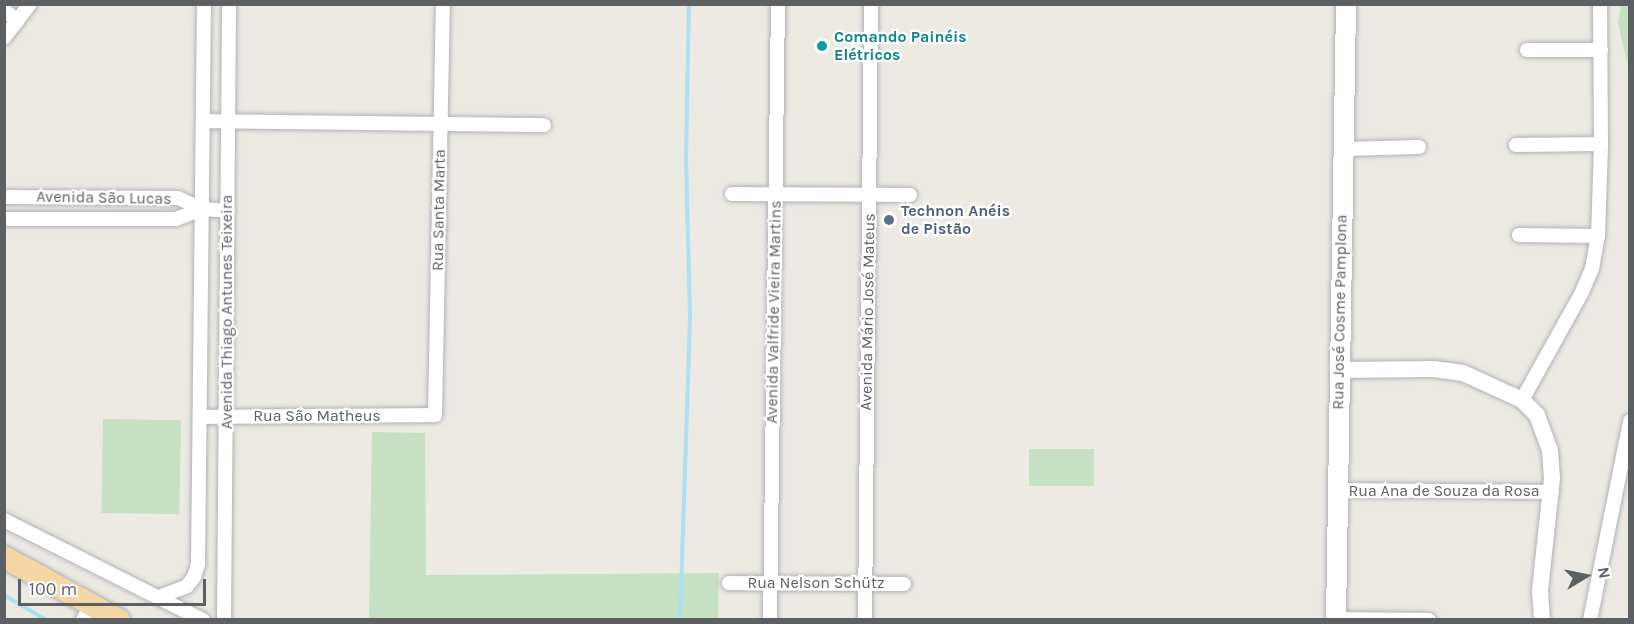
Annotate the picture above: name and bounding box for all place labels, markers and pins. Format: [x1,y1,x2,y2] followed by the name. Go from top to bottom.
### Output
[834,27,967,65] place label: Comando Painéis Elétricos
[815,39,829,53] marker: Comando Painéis Elétricos
[901,201,1010,239] place label: Technon Anéis de Pistão
[882,213,896,227] marker: Technon Anéis de Pistão

